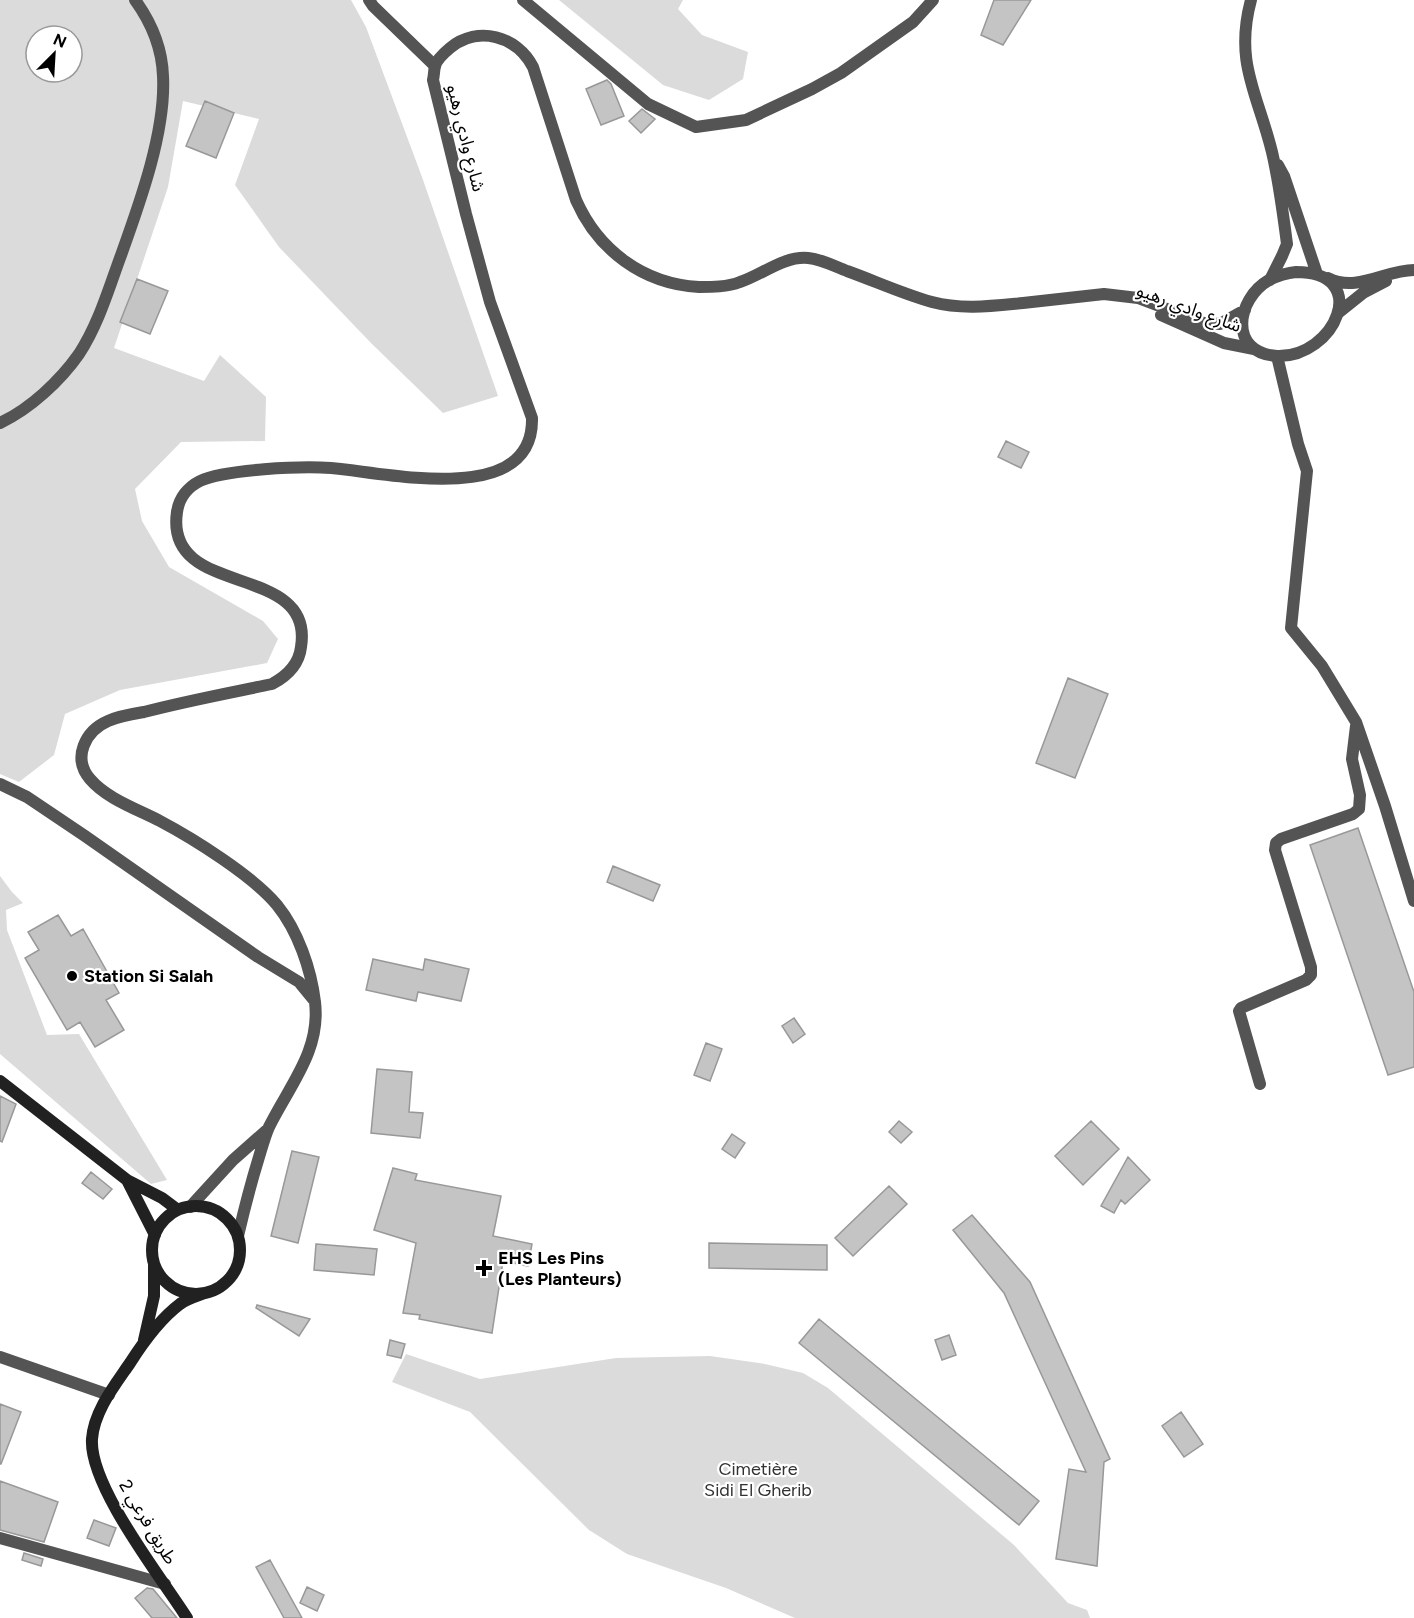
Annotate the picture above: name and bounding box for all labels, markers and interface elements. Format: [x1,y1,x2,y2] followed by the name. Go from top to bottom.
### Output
[24,24,84,84] north arrow
[50,30,69,52] text: N
[439,82,490,195] street label: شارع وادي رهيو
[1133,279,1244,340] street label: شارع وادي رهيو
[84,965,213,987] place label: Station Si Salah
[65,969,79,983] marker: Station Si Salah
[498,1247,622,1290] place label: EHS Les Pins (Les Planteurs)
[475,1259,493,1277] marker: EHS Les Pins (Les Planteurs)
[704,1458,812,1501] park label: Cimetière Sidi El Gherib
[112,1476,182,1569] street label: طريق فرعي 2

